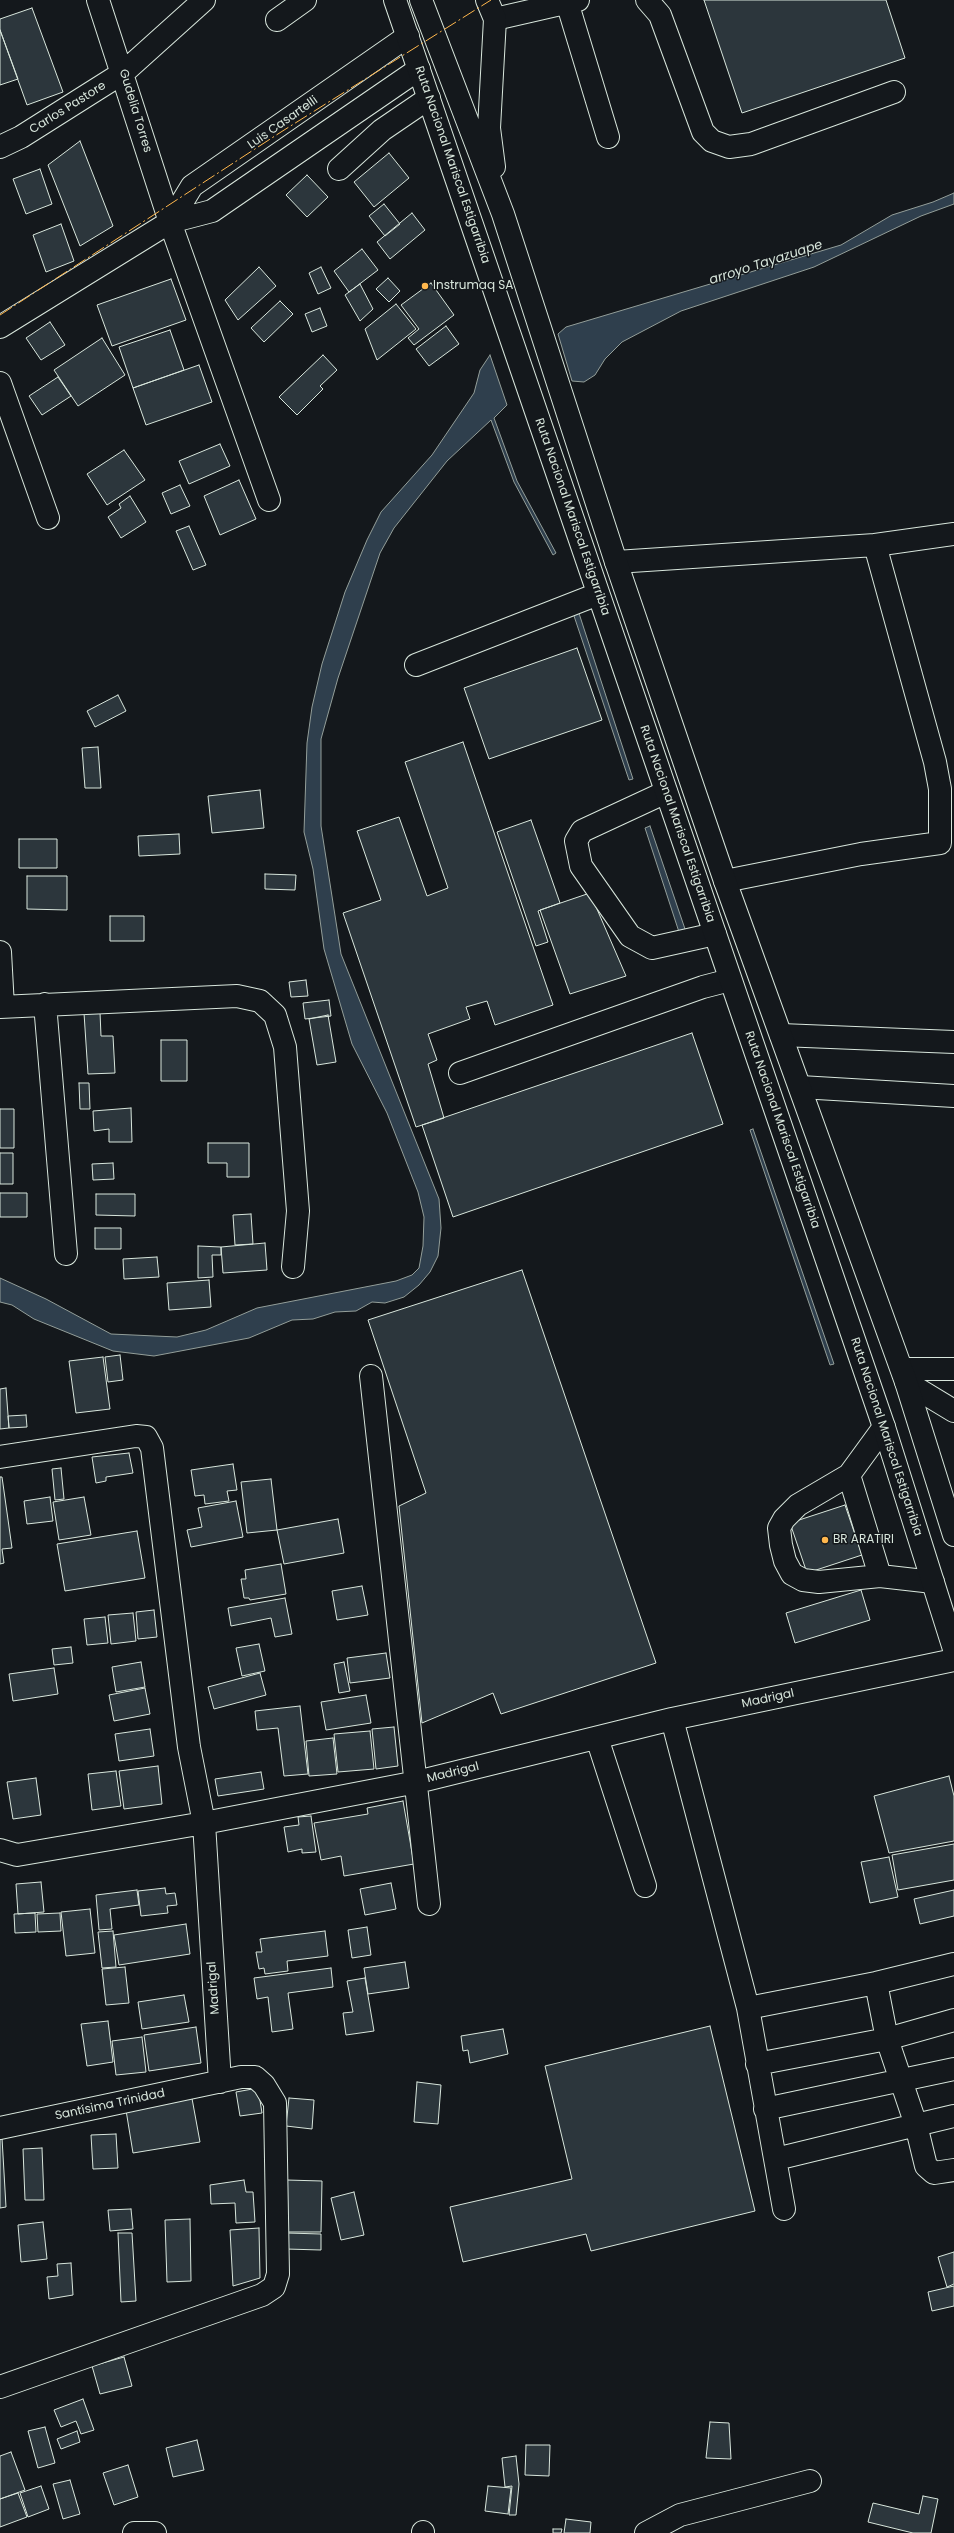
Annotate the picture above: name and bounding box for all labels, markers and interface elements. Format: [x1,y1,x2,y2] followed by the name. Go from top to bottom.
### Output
[411,64,493,266] street label: Ruta Nacional Mariscal Estigarribia
[115,67,155,155] street label: Gudelia Torres
[27,79,109,137] street label: Carlos Pastore
[245,94,321,152] street label: Luis Casartelli
[707,237,825,289] water label: arroyo Tayazuape
[433,279,513,293] place label: Instrumaq SA
[420,281,430,291] marker: Instrumaq SA
[531,416,613,618] street label: Ruta Nacional Mariscal Estigarribia
[636,723,718,925] street label: Ruta Nacional Mariscal Estigarribia
[741,1029,823,1231] street label: Ruta Nacional Mariscal Estigarribia
[847,1336,925,1538] street label: Ruta Nacional Mariscal Estigarribia
[833,1533,894,1547] place label: BR ARATIRI
[820,1535,830,1545] marker: BR ARATIRI
[741,1686,795,1712] street label: Madrigal
[425,1760,481,1786] street label: Madrigal
[205,1961,223,2015] street label: Madrigal
[54,2086,166,2124] street label: Santísima Trinidad

